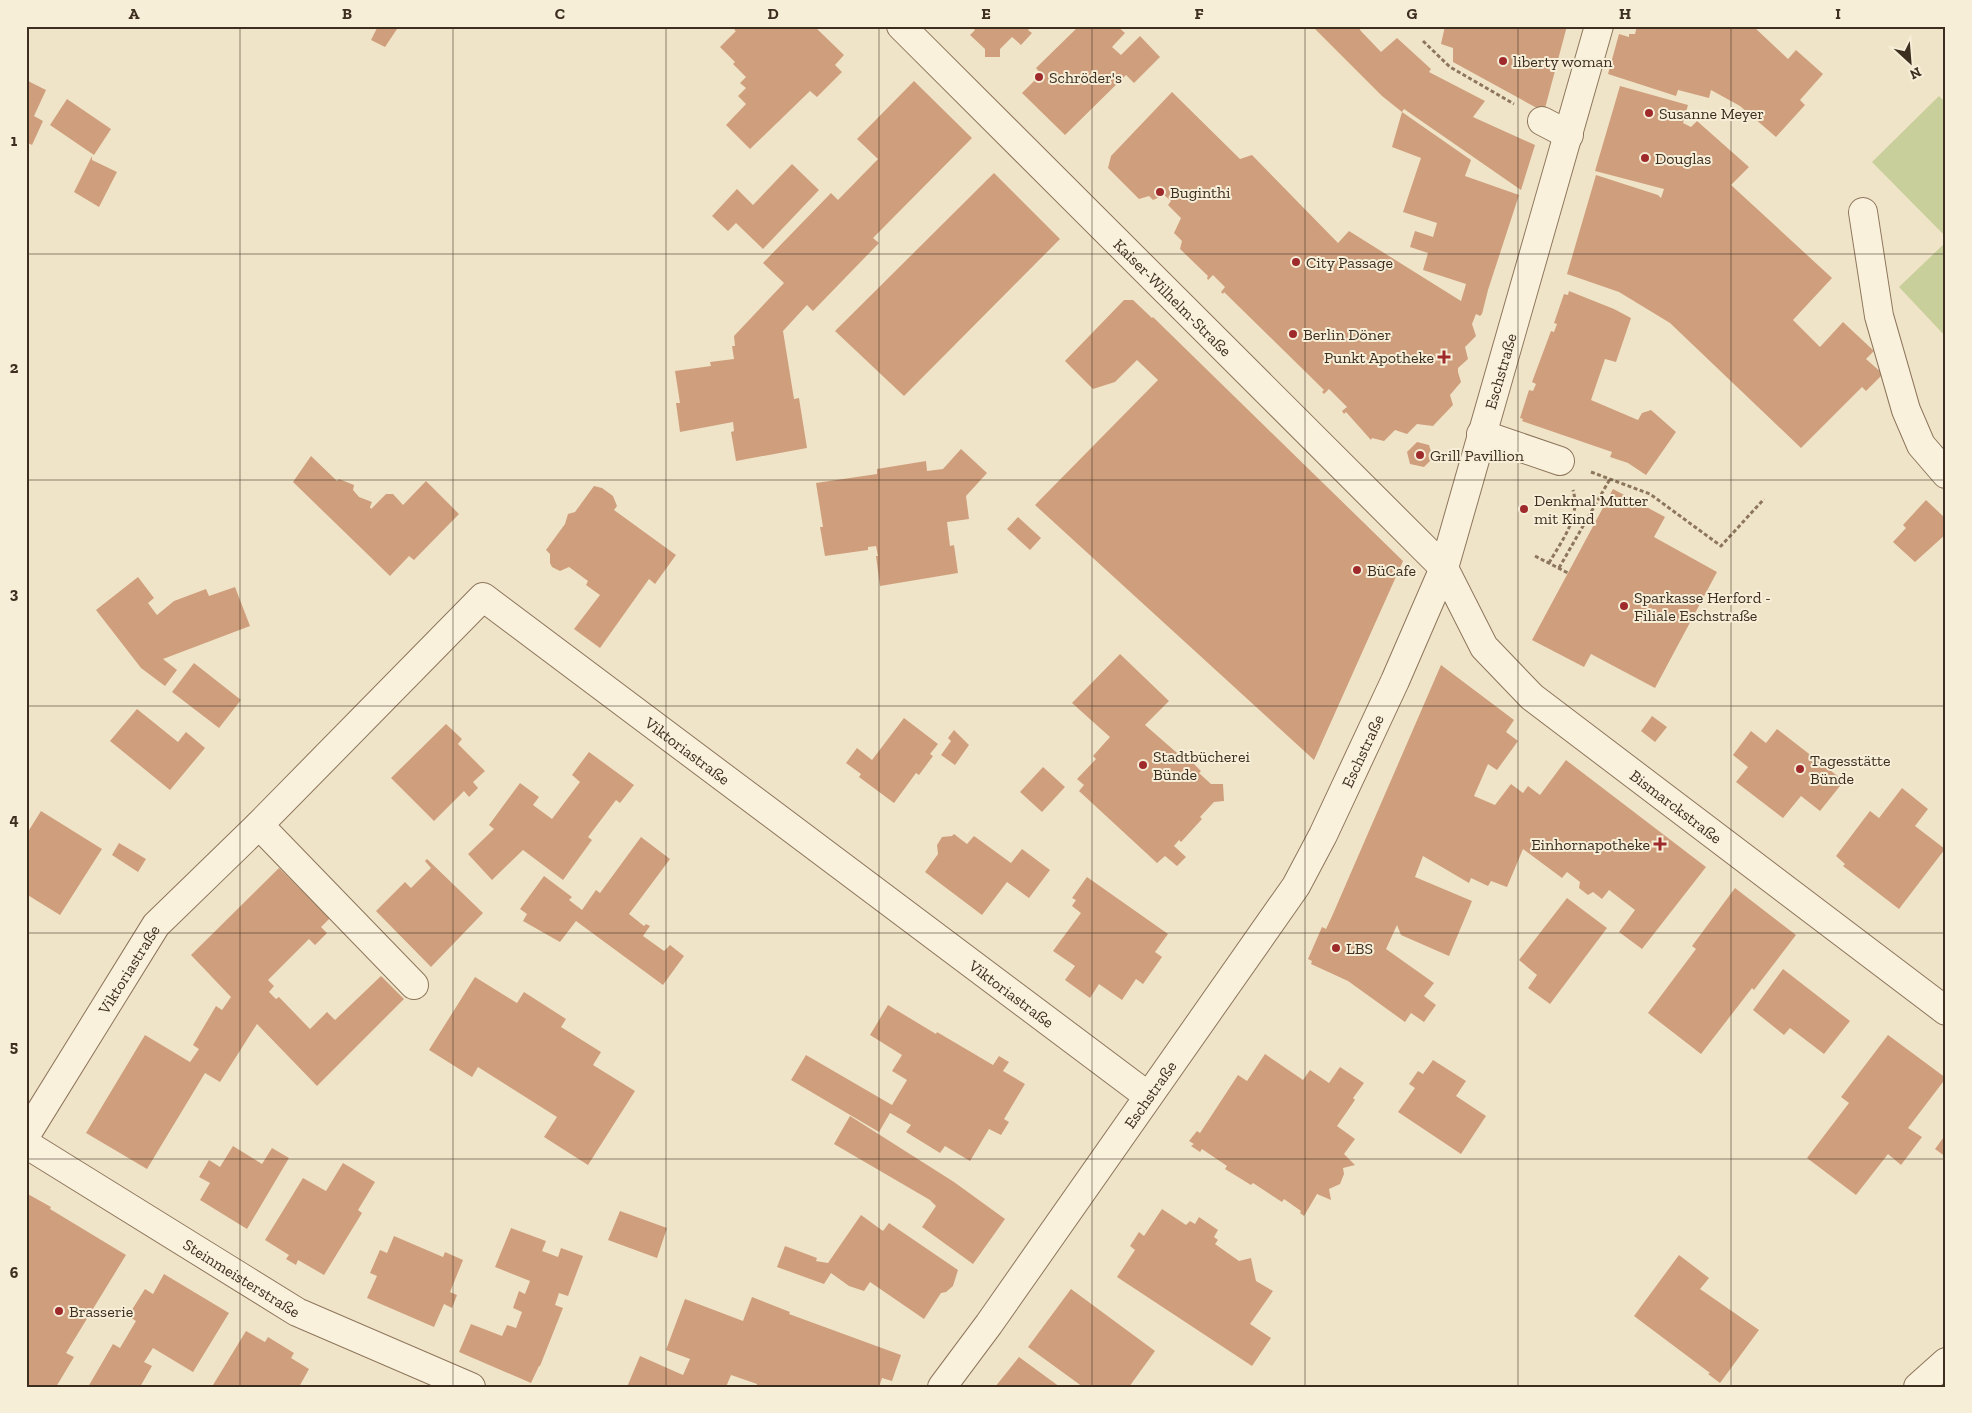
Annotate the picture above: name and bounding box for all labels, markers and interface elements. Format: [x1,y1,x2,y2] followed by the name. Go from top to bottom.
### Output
[129,4,140,23] text: A
[342,4,352,23] text: B
[555,4,565,23] text: C
[767,4,779,23] text: D
[981,4,991,23] text: E
[1194,4,1204,23] text: F
[1407,4,1418,23] text: G
[1619,4,1631,23] text: H
[1835,4,1841,23] text: I
[1884,38,1934,88] north arrow
[1513,52,1613,71] place label: liberty woman
[1497,55,1509,67] marker: liberty woman
[1907,63,1924,83] text: N
[1049,68,1122,87] place label: Schröder's
[1033,71,1045,83] marker: Schröder's
[1659,104,1764,123] place label: Susanne Meyer
[1643,107,1655,119] marker: Susanne Meyer
[11,131,18,150] text: 1
[1655,149,1711,168] place label: Douglas
[1639,152,1651,164] marker: Douglas
[1170,183,1231,202] place label: Buginthi
[1154,186,1166,198] marker: Buginthi
[1109,235,1235,360] street label: Kaiser-Wilhelm-Straße
[1306,253,1393,272] place label: City Passage
[1290,256,1302,268] marker: City Passage
[1303,325,1392,344] place label: Berlin Döner
[1287,328,1299,340] marker: Berlin Döner
[1481,331,1521,412] street label: Eschstraße
[1324,348,1434,367] place label: Punkt Apotheke
[1438,351,1450,363] marker: Punkt Apotheke
[10,358,19,377] text: 2
[1430,446,1525,465] place label: Grill Pavillion
[1414,449,1426,461] marker: Grill Pavillion
[1534,491,1649,528] place label: Denkmal Mutter mit Kind
[1518,503,1530,515] marker: Denkmal Mutter mit Kind
[1367,561,1416,580] place label: BüCafe
[1351,564,1363,576] marker: BüCafe
[10,584,19,603] text: 3
[1634,588,1771,625] place label: Sparkasse Herford - Filiale Eschstraße
[1618,600,1630,612] marker: Sparkasse Herford - Filiale Eschstraße
[640,712,734,789] street label: Viktoriastraße
[1338,712,1388,791] street label: Eschstraße
[1153,747,1251,784] place label: Stadtbücherei Bünde
[1810,751,1891,788] place label: Tagesstätte Bünde
[1137,759,1149,771] marker: Stadtbücherei Bünde
[1794,763,1806,775] marker: Tagesstätte Bünde
[1626,766,1726,848] street label: Bismarckstraße
[9,810,19,829] text: 4
[1531,835,1650,854] place label: Einhornapotheke
[1654,838,1666,850] marker: Einhornapotheke
[94,921,164,1018] street label: Viktoriastraße
[1346,939,1373,958] place label: LBS
[1330,942,1342,954] marker: LBS
[964,955,1058,1032] street label: Viktoriastraße
[10,1037,18,1056] text: 5
[1120,1057,1181,1132] street label: Eschstraße
[180,1235,304,1322] street label: Steinmeisterstraße
[10,1263,19,1282] text: 6
[69,1302,133,1321] place label: Brasserie
[53,1305,65,1317] marker: Brasserie

